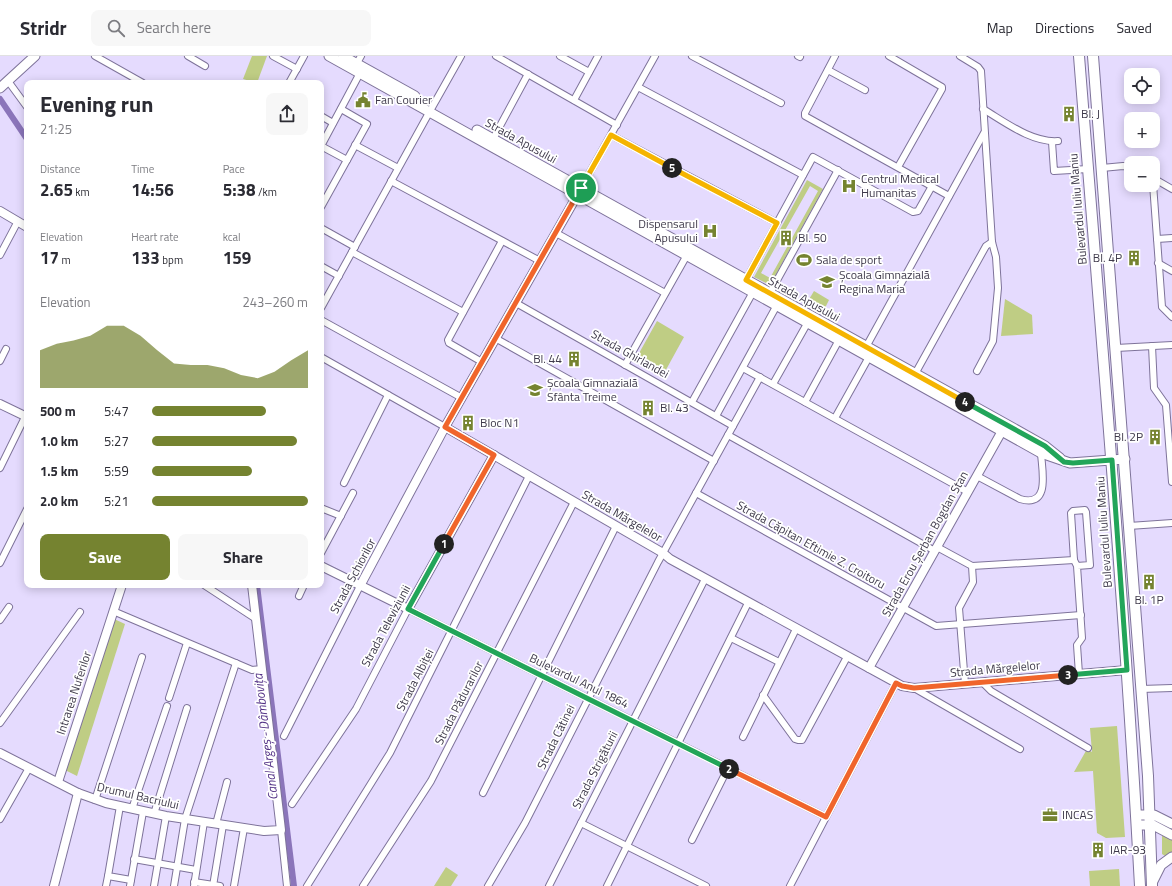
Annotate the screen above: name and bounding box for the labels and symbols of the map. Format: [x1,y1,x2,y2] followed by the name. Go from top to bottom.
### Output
[375,90,432,109] place label: Fan Courier
[354,91,372,109] public building icon: Fan Courier
[1081,104,1100,123] place label: Bl. J
[1060,105,1078,123] building icon: Bl. J
[482,113,561,168] street label: Strada Apusului
[1063,153,1092,265] street label: Bulevardul Iuliu Maniu
[662,158,682,178] pin: 5
[861,169,939,202] place label: Centrul Medical Humanitas
[564,171,598,205] pin
[840,177,858,195] hospital icon: Centrul Medical Humanitas
[638,214,698,247] place label: Dispensarul Apusului
[701,222,719,240] hospital icon: Dispensarul Apusului
[798,228,827,247] place label: Bl. 50
[777,229,795,247] building icon: Bl. 50
[1093,248,1122,267] place label: Bl. 4P
[1125,249,1143,267] building icon: Bl. 4P
[816,250,882,269] place label: Sala de sport
[795,251,813,269] sports icon: Sala de sport
[839,265,930,298] place label: Școala Gimnazială Regina Maria
[765,271,844,326] street label: Strada Apusului
[818,273,836,291] school or university icon: Școala Gimnazială Regina Maria
[588,324,673,383] street label: Strada Ghirlandei
[533,349,562,368] place label: Bl. 44
[565,350,583,368] building icon: Bl. 44
[547,373,638,406] place label: Școala Gimnazială Sfânta Treime
[526,381,544,399] school or university icon: Școala Gimnazială Sfânta Treime
[955,392,975,412] pin: 4
[660,398,689,417] place label: Bl. 43
[639,399,657,417] building icon: Bl. 43
[480,413,519,432] place label: Bloc N1
[459,414,477,432] building icon: Bloc N1
[1114,427,1143,446] place label: Bl. 2P
[1146,428,1164,446] building icon: Bl. 2P
[876,467,973,620] street label: Strada Erou Șerban Bogdan Stan
[1090,476,1117,588] street label: Bulevardul Iuliu Maniu
[578,485,666,546] street label: Strada Mărgelelor
[733,496,889,593] street label: Strada Căpitan Eftimie Z. Croitoru
[434,534,454,554] pin: 1
[325,535,380,617] street label: Strada Schiorilor
[1140,573,1158,591] building icon: Bl. 1P
[356,581,415,670] street label: Strada Televiziunii
[1134,590,1164,609] place label: Bl. 1P
[391,645,438,714] street label: Strada Albiței
[526,648,632,713] street label: Bulevardul Anul 1864
[51,649,96,737] street label: Intrarea Nuferilor
[949,655,1041,682] street label: Strada Mărgelelor
[429,658,488,748] street label: Strada Pădurarilor
[1058,665,1078,685] pin: 3
[247,671,283,801] water label: Canal Argeș - Dâmbovița
[532,701,580,773] street label: Strada Cătinei
[567,727,622,812] street label: Strada Strigăturii
[719,759,739,779] pin: 2
[95,777,181,814] street label: Drumul Bacriului
[1062,805,1093,824] place label: INCAS
[1041,806,1059,824] office icon: INCAS
[1110,840,1146,859] place label: IAR-93
[1089,841,1107,859] building icon: IAR-93

